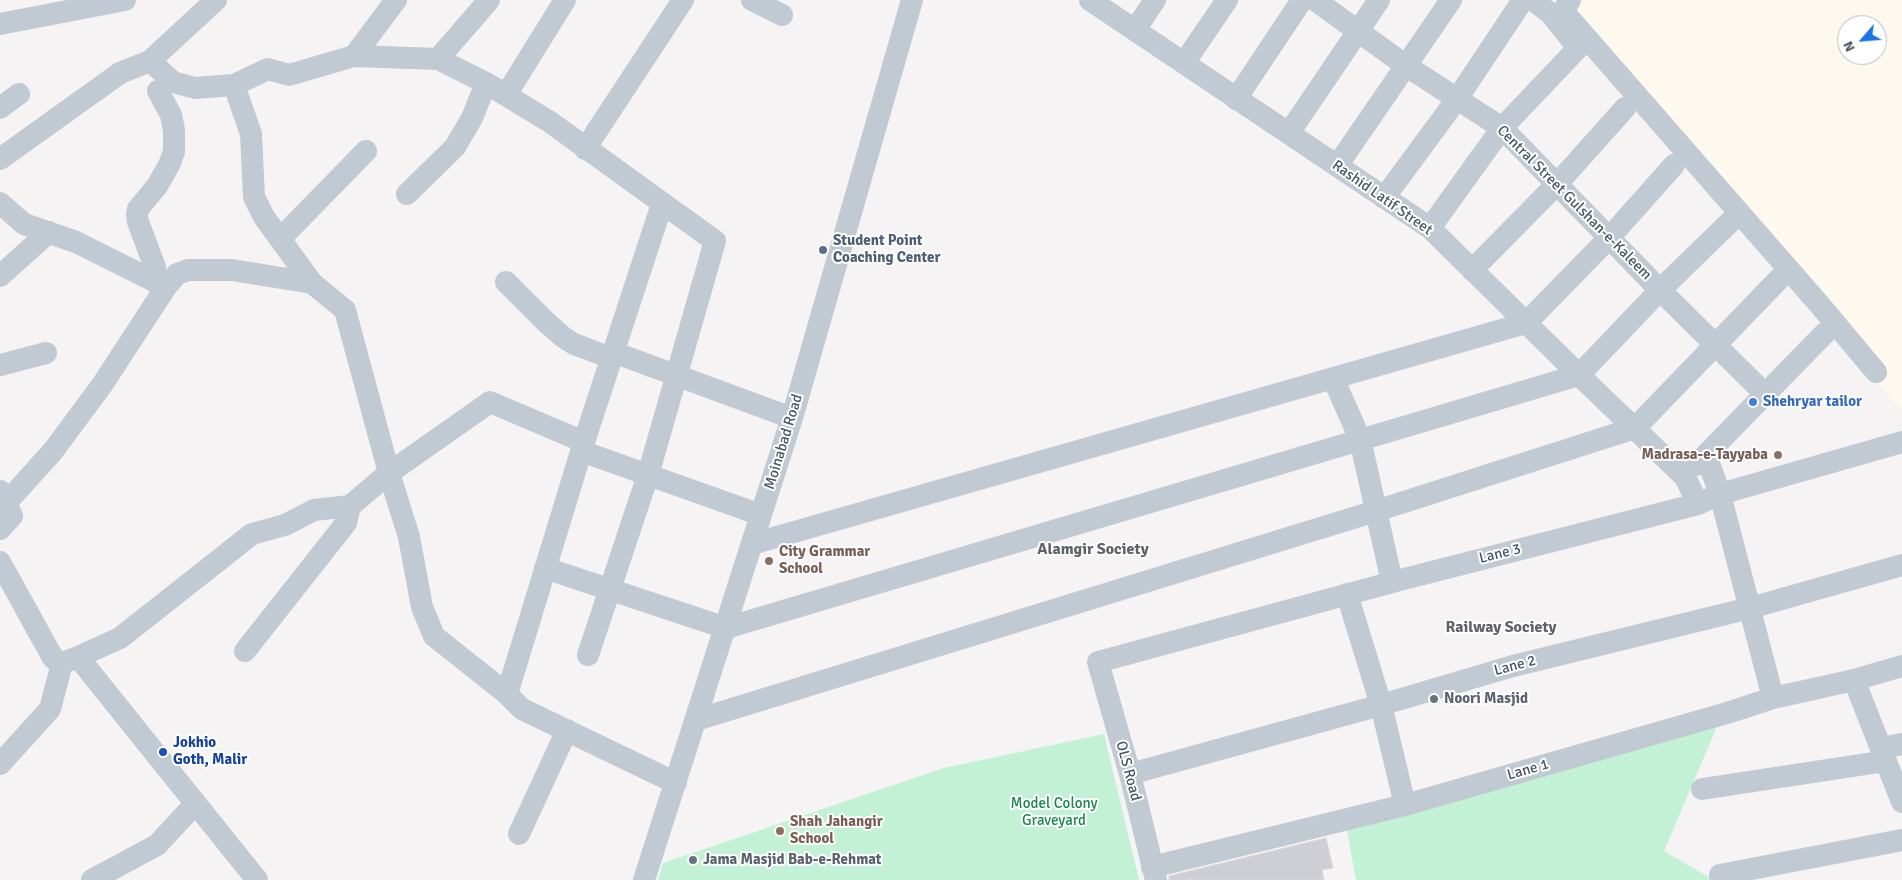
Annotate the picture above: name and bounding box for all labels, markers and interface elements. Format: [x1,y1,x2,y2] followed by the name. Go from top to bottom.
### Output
[1837,15,1887,65] north arrow
[1839,38,1859,55] text: N
[1493,122,1655,284] street label: Central Street Gulshan-e-Kaleem
[1328,157,1436,239] street label: Rashid Latif Street
[833,232,940,267] place label: Student Point Coaching Center
[817,244,829,256] marker: Student Point Coaching Center
[761,392,807,492] street label: Moinabad Road
[1763,393,1862,411] place label: Shehryar tailor
[1747,396,1759,408] marker: Shehryar tailor
[1641,446,1768,464] place label: Madrasa-e-Tayyaba
[1772,449,1784,461] marker: Madrasa-e-Tayyaba
[1037,540,1149,560] district label: Alamgir Society
[1477,540,1523,568] street label: Lane 3
[779,543,870,578] place label: City Grammar School
[763,555,775,567] marker: City Grammar School
[1445,618,1557,638] district label: Railway Society
[1492,652,1538,680] street label: Lane 2
[1444,690,1528,708] place label: Noori Masjid
[1428,693,1440,705] marker: Noori Masjid
[173,734,247,769] place label: Jokhio Goth, Malir
[1111,739,1145,803] street label: OLS Road
[157,746,169,758] marker: Jokhio Goth, Malir
[1505,756,1551,784] street label: Lane 1
[1011,795,1097,830] park label: Model Colony Graveyard
[790,813,883,848] place label: Shah Jahangir School
[774,825,786,837] marker: Shah Jahangir School
[703,851,881,869] place label: Jama Masjid Bab-e-Rehmat
[687,854,699,866] marker: Jama Masjid Bab-e-Rehmat

